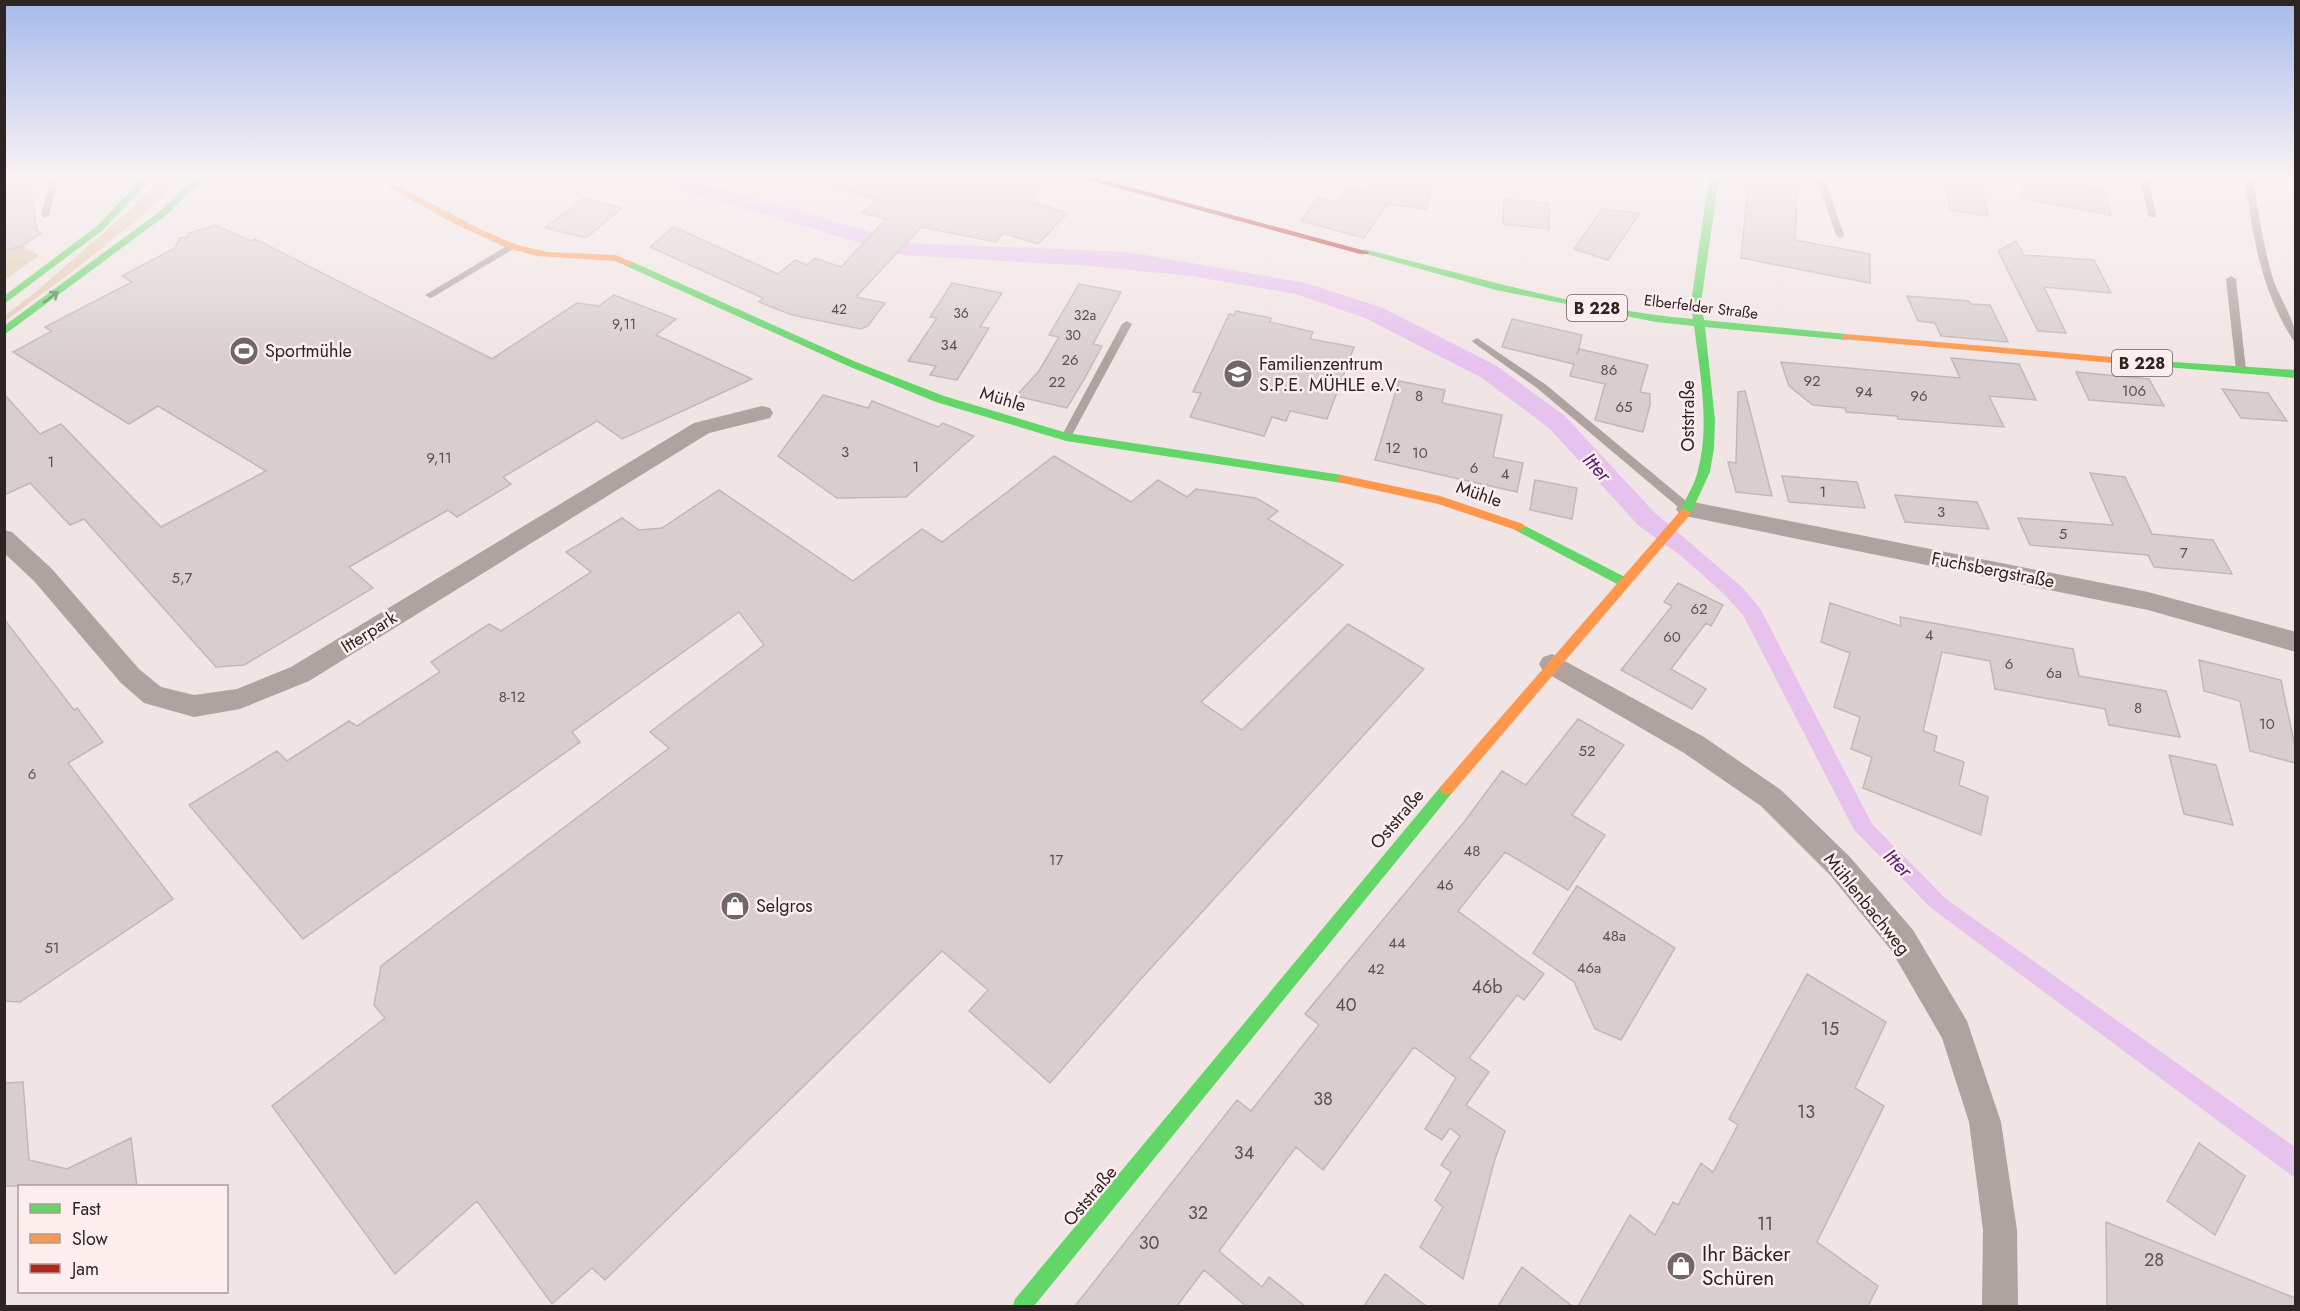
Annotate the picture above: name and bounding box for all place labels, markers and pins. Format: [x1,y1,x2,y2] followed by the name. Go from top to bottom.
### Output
[228,335,260,367] sports icon: Sportmühle
[265,338,352,364] place label: Sportmühle
[1259,351,1400,398] place label: Familienzentrum S.P.E. MÜHLE e.V.
[1222,358,1254,390] school or university icon: Familienzentrum S.P.E. MÜHLE e.V.
[719,890,751,922] shop icon: Selgros
[756,893,813,919] place label: Selgros
[1702,1239,1791,1293] place label: Ihr Bäcker Schüren
[1665,1250,1697,1282] shop icon: Ihr Bäcker Schüren

